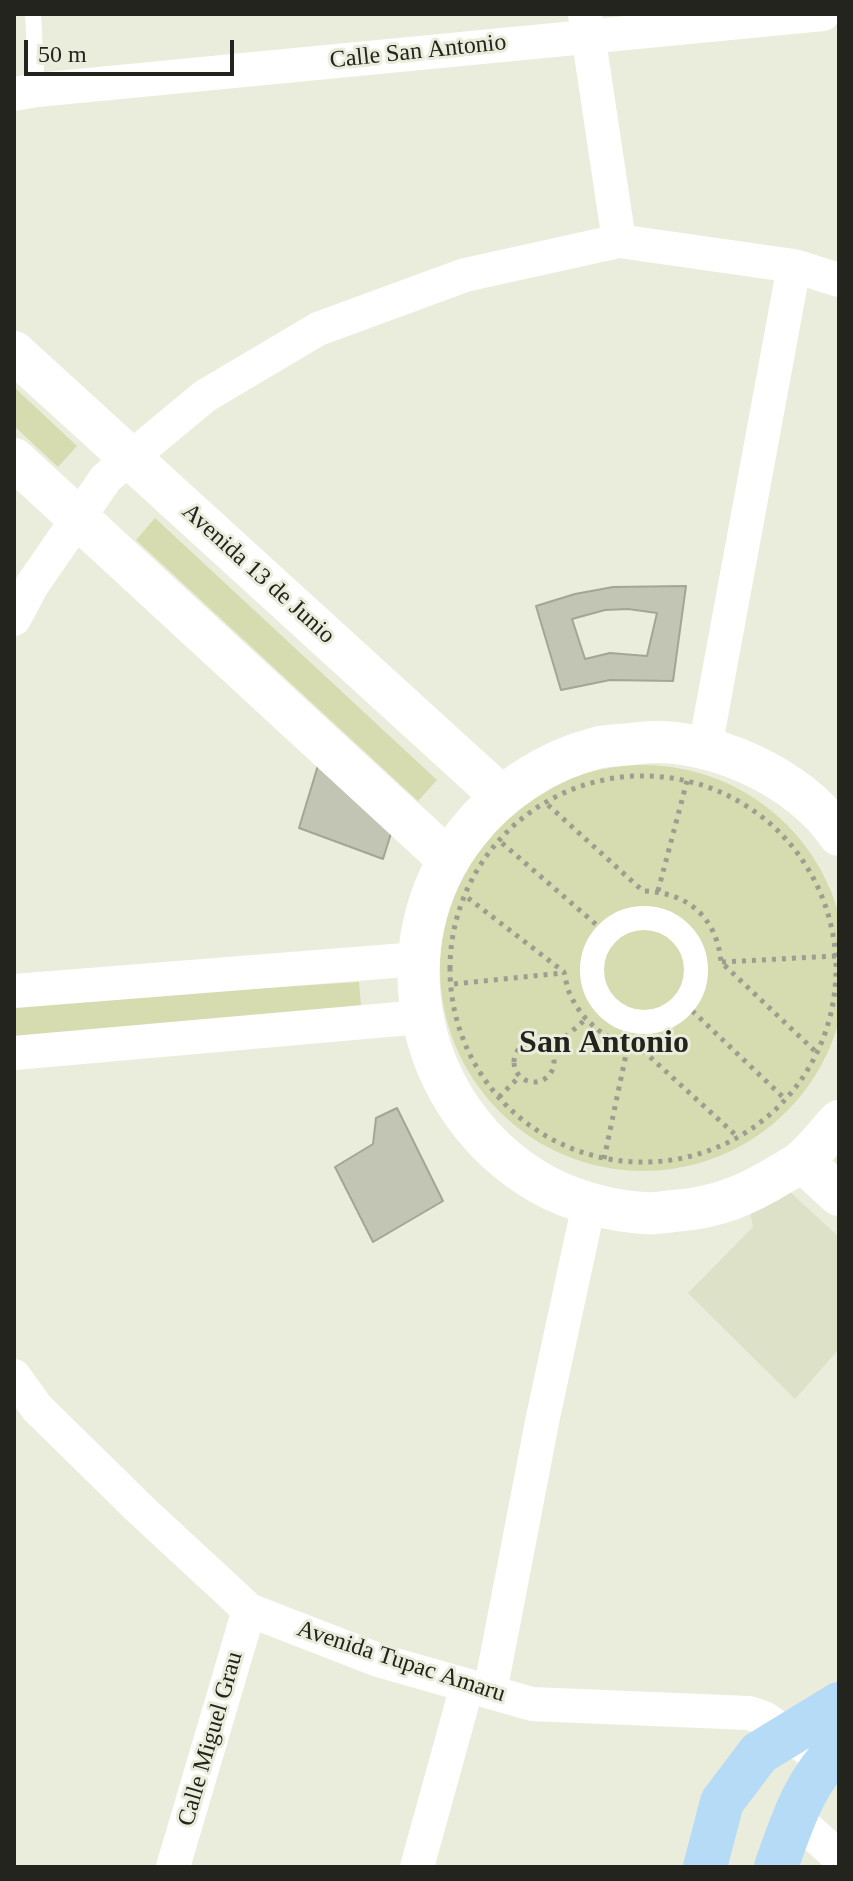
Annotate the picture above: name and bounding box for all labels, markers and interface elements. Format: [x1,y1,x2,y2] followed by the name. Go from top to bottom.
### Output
[28,24,238,74] scale bar
[328,28,508,76] street label: Calle San Antonio
[38,41,87,67] text: 50 m
[175,498,341,650] street label: Avenida 13 de Junio
[519,1025,689,1063] district label: San Antonio
[293,1615,509,1709] street label: Avenida Tupac Amaru
[172,1649,250,1829] street label: Calle Miguel Grau

